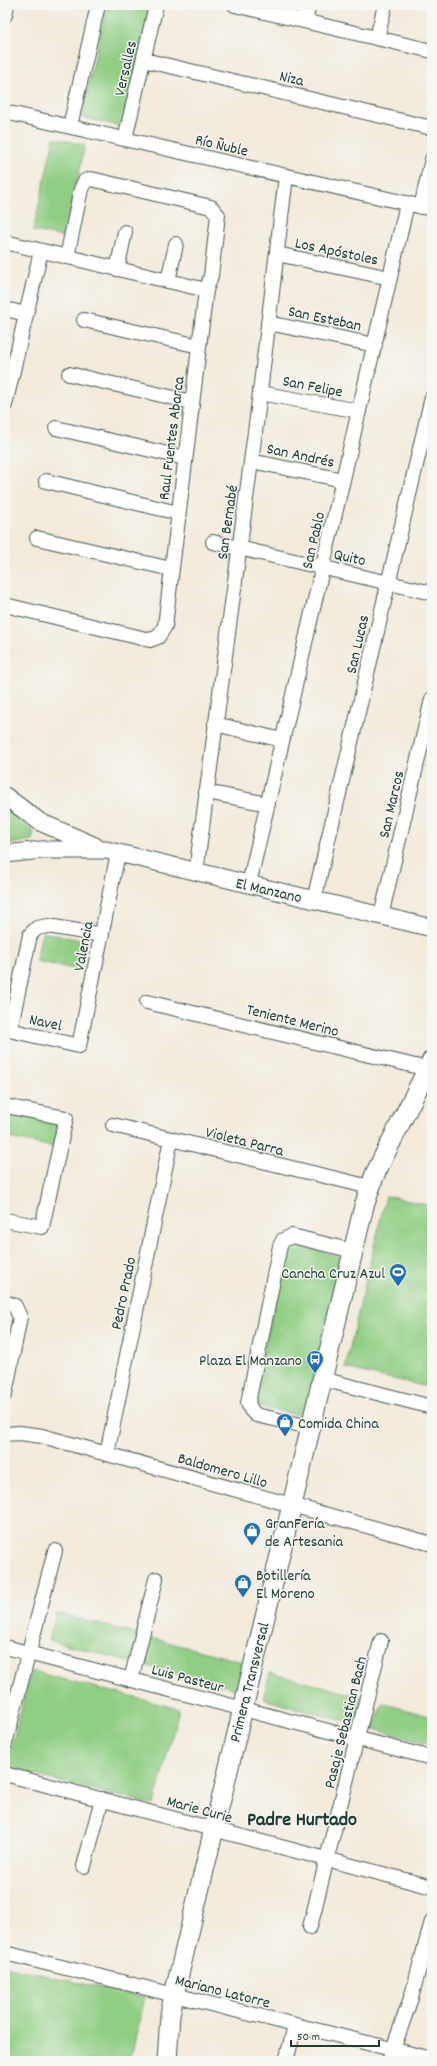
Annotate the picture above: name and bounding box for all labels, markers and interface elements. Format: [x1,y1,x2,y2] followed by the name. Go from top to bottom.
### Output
[109,38,144,99] street label: Versalles
[277,65,306,93] street label: Niza
[193,129,250,164] street label: Río Ñuble
[293,232,381,273] street label: Los Apóstoles
[286,300,363,338] street label: San Esteban
[280,370,345,405] street label: San Felipe
[153,375,192,501] street label: Raul Fuentes Abarca
[264,438,337,475] street label: San Andrés
[212,484,245,561] street label: San Bernabé
[297,510,332,572] street label: San Pablo
[331,544,368,573] street label: Quito
[341,613,376,676] street label: San Lucas
[373,768,411,841] street label: San Marcos
[233,873,304,910] street label: El Manzano
[68,919,101,973] street label: Valencia
[244,999,341,1044] street label: Teniente Merino
[27,1009,64,1038] street label: Navel
[203,1122,286,1163] street label: Violeta Parra
[106,1255,143,1332] street label: Pedro Prado
[388,1262,408,1287] sports icon: Cancha Cruz Azul
[281,1263,385,1286] place label: Cancha Cruz Azul
[305,1349,325,1374] bus stop icon: Plaza El Manzano
[199,1350,302,1373] place label: Plaza El Manzano
[275,1412,295,1437] shop icon: Comida China
[298,1413,379,1436] place label: Comida China
[175,1448,270,1495] street label: Baldomero Lillo
[265,1513,343,1554] place label: GranFería de Artesania
[242,1521,262,1546] shop icon: GranFería de Artesania
[256,1565,315,1606] place label: Botillería El Moreno
[233,1573,253,1598] shop icon: Botillería El Moreno
[224,1620,276,1745] street label: Primera Transversal
[319,1654,374,1791] street label: Pasaje Sebastian Bach
[149,1659,226,1700] street label: Luis Pasteur
[164,1791,235,1830] street label: Marie Curie
[247,1807,357,1835] district label: Padre Hurtado
[172,1969,272,2015] street label: Mariano Latorre
[291,2022,379,2048] scale bar
[297,2029,320,2046] text: 50 m

